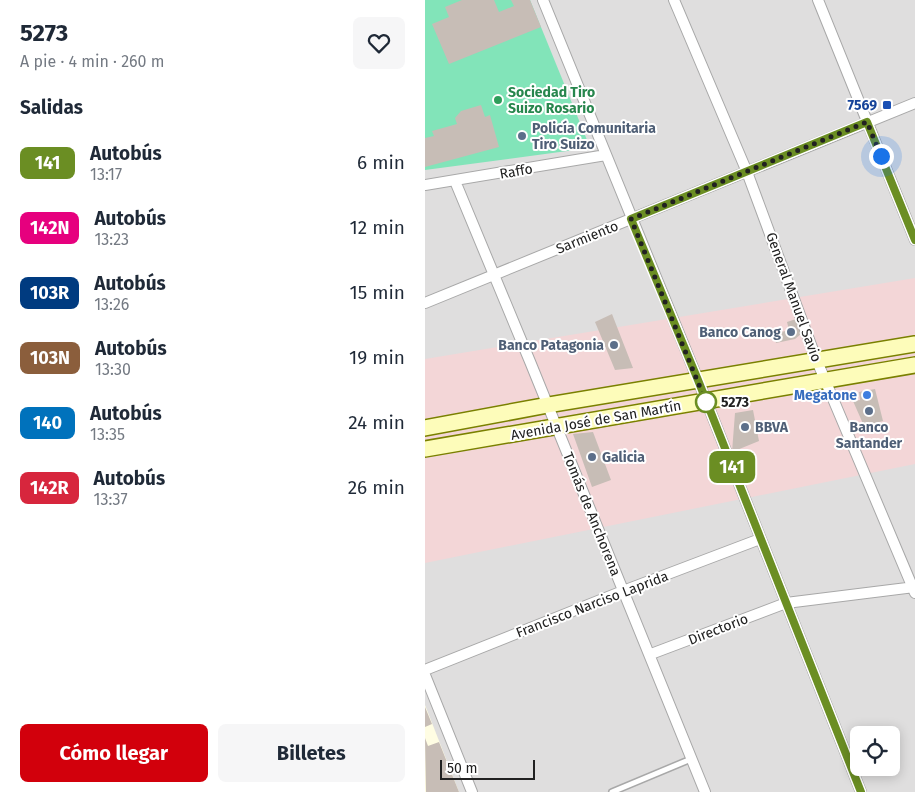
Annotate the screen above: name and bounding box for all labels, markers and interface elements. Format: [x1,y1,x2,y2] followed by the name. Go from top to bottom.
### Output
[353,17,405,69] button: heart
[20,19,68,47] text: 5273
[20,52,164,71] text: A pie · 4 min · 260 m
[508,84,595,117] place label: Sociedad Tiro Suizo Rosario
[492,94,504,106] marker: Sociedad Tiro Suizo Rosario
[20,96,83,119] text: Salidas
[848,97,877,114] place label: 7569
[881,99,893,111] marker: 7569
[532,120,656,153] place label: Policía Comunitaria Tiro Suizo
[516,130,528,142] marker: Policía Comunitaria Tiro Suizo
[90,142,162,165] text: Autobús
[869,144,894,169] your location
[357,151,405,174] text: 6 min
[35,152,60,174] text: 141
[498,160,534,183] street label: Raffo
[90,165,122,184] text: 13:17
[94,207,166,230] text: Autobús
[350,216,405,239] text: 12 min
[30,217,69,239] text: 142N
[554,217,621,258] street label: Sarmiento
[94,230,129,249] text: 13:23
[762,230,825,364] street label: General Manuel Savio
[94,272,166,295] text: Autobús
[349,281,405,304] text: 15 min
[30,282,69,304] text: 103R
[94,295,129,314] text: 13:26
[699,324,781,341] place label: Banco Canog
[785,326,797,338] marker: Banco Canog
[95,337,167,360] text: Autobús
[498,337,604,354] place label: Banco Patagonia
[608,339,620,351] marker: Banco Patagonia
[349,346,405,369] text: 19 min
[30,347,70,369] text: 103N
[95,360,131,379] text: 13:30
[794,387,857,404] place label: Megatone
[861,389,873,401] marker: Megatone
[695,391,717,413] marker: 5273
[721,394,749,411] place label: 5273
[510,397,683,444] street label: Avenida José de San Martín
[90,402,162,425] text: Autobús
[863,405,875,417] marker: Banco Santander
[348,411,405,434] text: 24 min
[33,412,62,434] text: 140
[755,419,789,436] place label: BBVA
[836,419,903,452] place label: Banco Santander
[739,421,751,433] marker: BBVA
[90,425,125,444] text: 13:35
[602,449,645,466] place label: Galicia
[559,450,624,578] street label: Tomás de Anchorena
[586,451,598,463] marker: Galicia
[703,451,761,483] line badge: 141
[719,456,745,478] text: 141
[94,467,165,490] text: Autobús
[348,476,405,499] text: 26 min
[30,477,69,499] text: 142R
[94,490,127,509] text: 13:37
[514,568,671,641] street label: Francisco Narciso Laprida
[686,610,751,649] street label: Directorio
[20,724,208,782] button: Cómo llegar
[218,724,405,782] button: Billetes
[850,726,900,776] map controls
[850,726,900,776] button: locate
[440,757,535,780] scale bar
[447,760,478,777] text: 50 m

